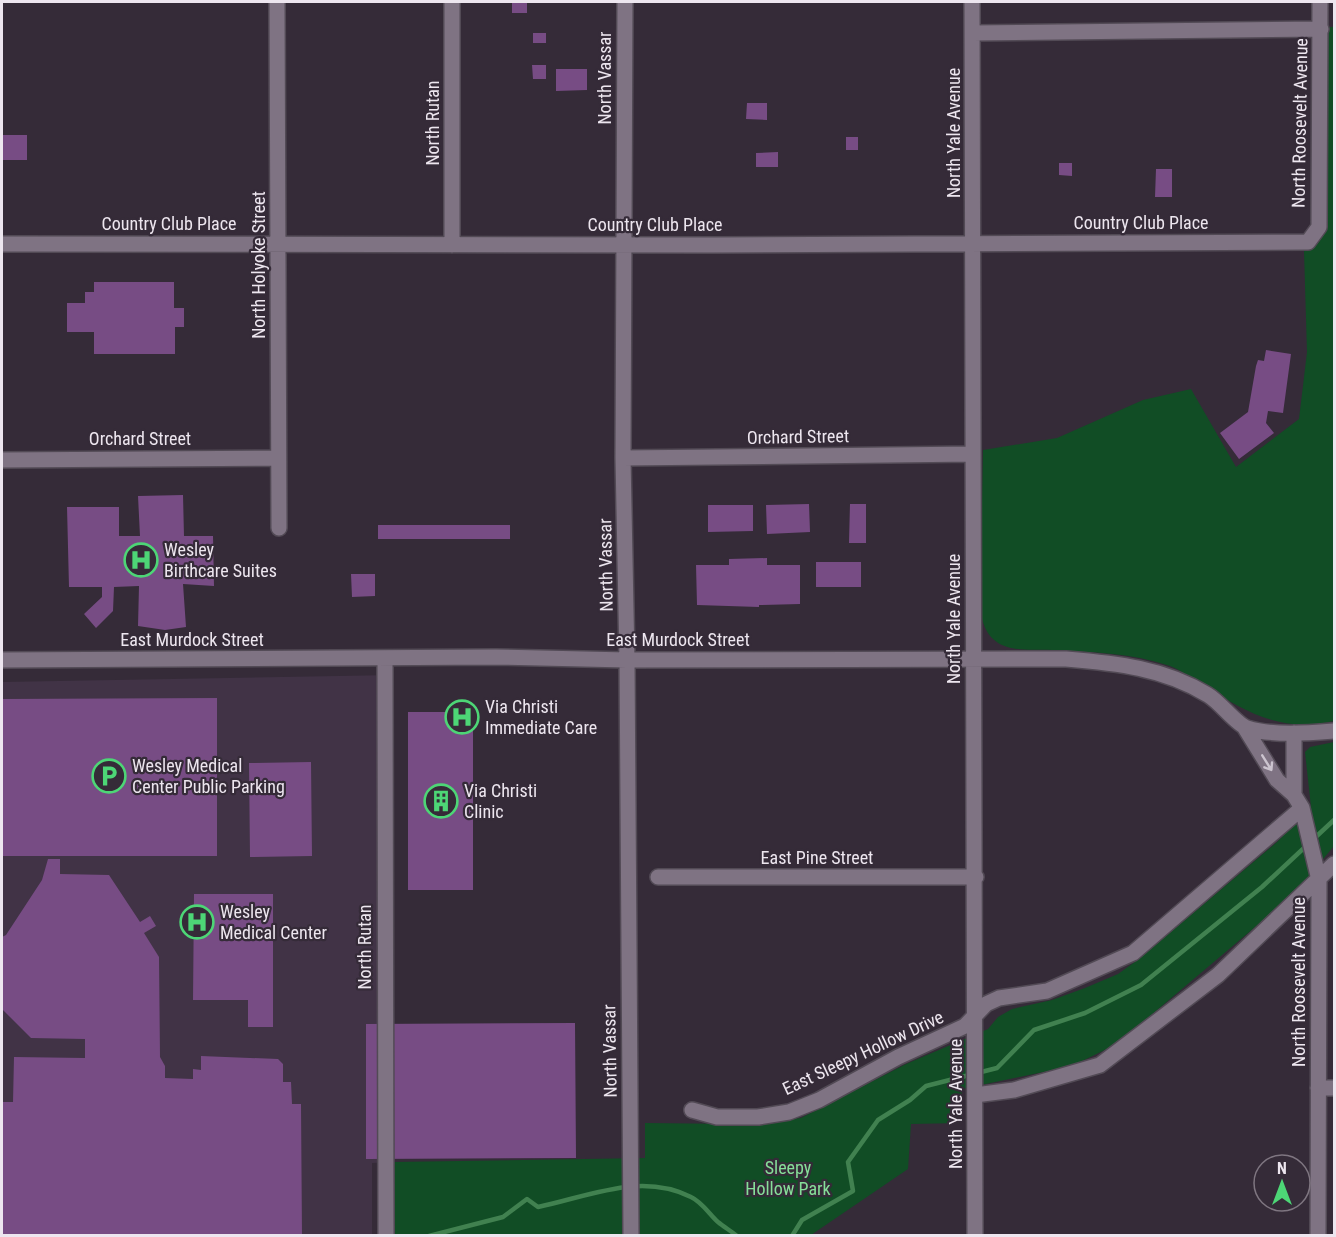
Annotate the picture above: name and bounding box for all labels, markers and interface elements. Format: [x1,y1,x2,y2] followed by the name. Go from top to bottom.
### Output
[594,31,615,125] street label: North Vassar
[1288,38,1311,208] street label: North Roosevelt Avenue
[943,68,964,198] street label: North Yale Avenue
[422,80,443,166] street label: North Rutan
[248,191,269,339] street label: North Holyoke Street
[1074,212,1208,233] street label: Country Club Place
[102,213,236,234] street label: Country Club Place
[588,214,722,235] street label: Country Club Place
[747,425,849,448] street label: Orchard Street
[89,428,191,449] street label: Orchard Street
[594,518,617,612] street label: North Vassar
[164,539,277,581] place label: Wesley Birthcare Suites
[123,542,159,578] hospital icon: Wesley Birthcare Suites
[943,554,964,684] street label: North Yale Avenue
[120,629,264,650] street label: East Murdock Street
[606,629,750,650] street label: East Murdock Street
[485,696,597,738] place label: Via Christi Immediate Care
[444,699,480,735] hospital icon: Via Christi Immediate Care
[1262,754,1274,771] one-way arrow
[132,755,285,797] place label: Wesley Medical Center Public Parking
[91,758,127,794] parking icon: Wesley Medical Center Public Parking
[464,780,537,822] place label: Via Christi Clinic
[423,783,459,819] building icon: Via Christi Clinic
[761,847,873,868] street label: East Pine Street
[1288,897,1309,1067] street label: North Roosevelt Avenue
[220,901,327,943] place label: Wesley Medical Center
[179,904,215,940] hospital icon: Wesley Medical Center
[354,904,375,990] street label: North Rutan
[598,1004,621,1098] street label: North Vassar
[779,1006,947,1099] street label: East Sleepy Hollow Drive
[945,1039,966,1169] street label: North Yale Avenue
[1252,1153,1312,1213] north arrow
[745,1157,831,1199] park label: Sleepy Hollow Park
[1277,1159,1287,1178] text: N

